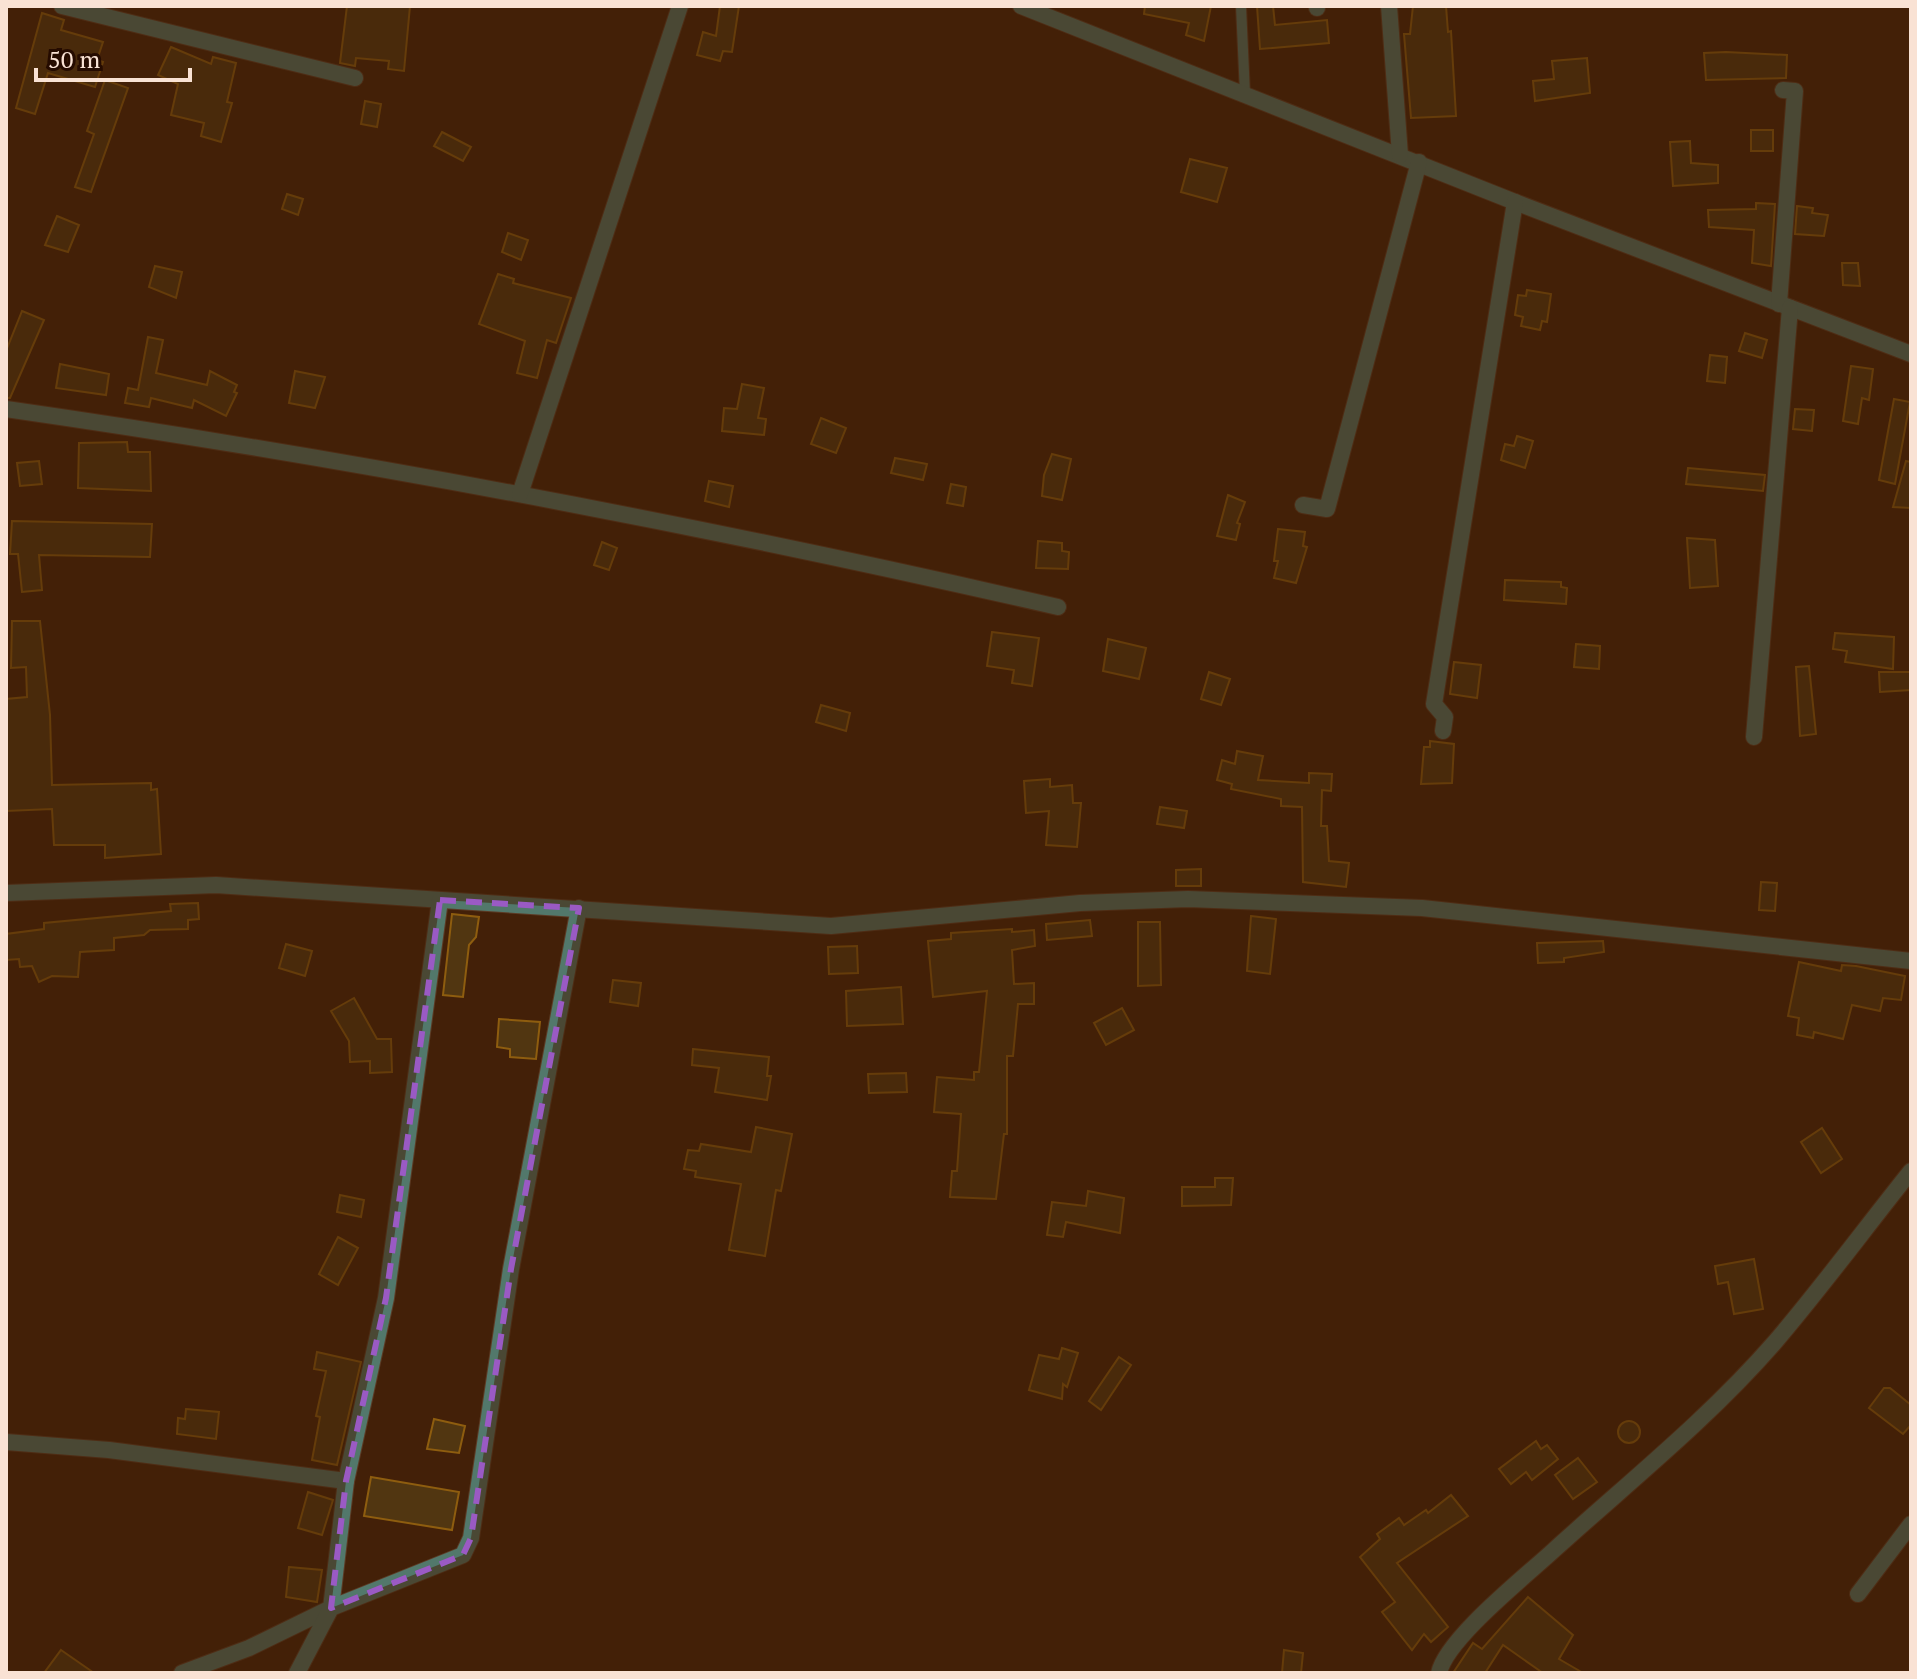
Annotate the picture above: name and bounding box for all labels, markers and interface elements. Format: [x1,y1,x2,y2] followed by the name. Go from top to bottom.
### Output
[36,32,190,82] scale bar
[48,43,100,75] text: 50 m

